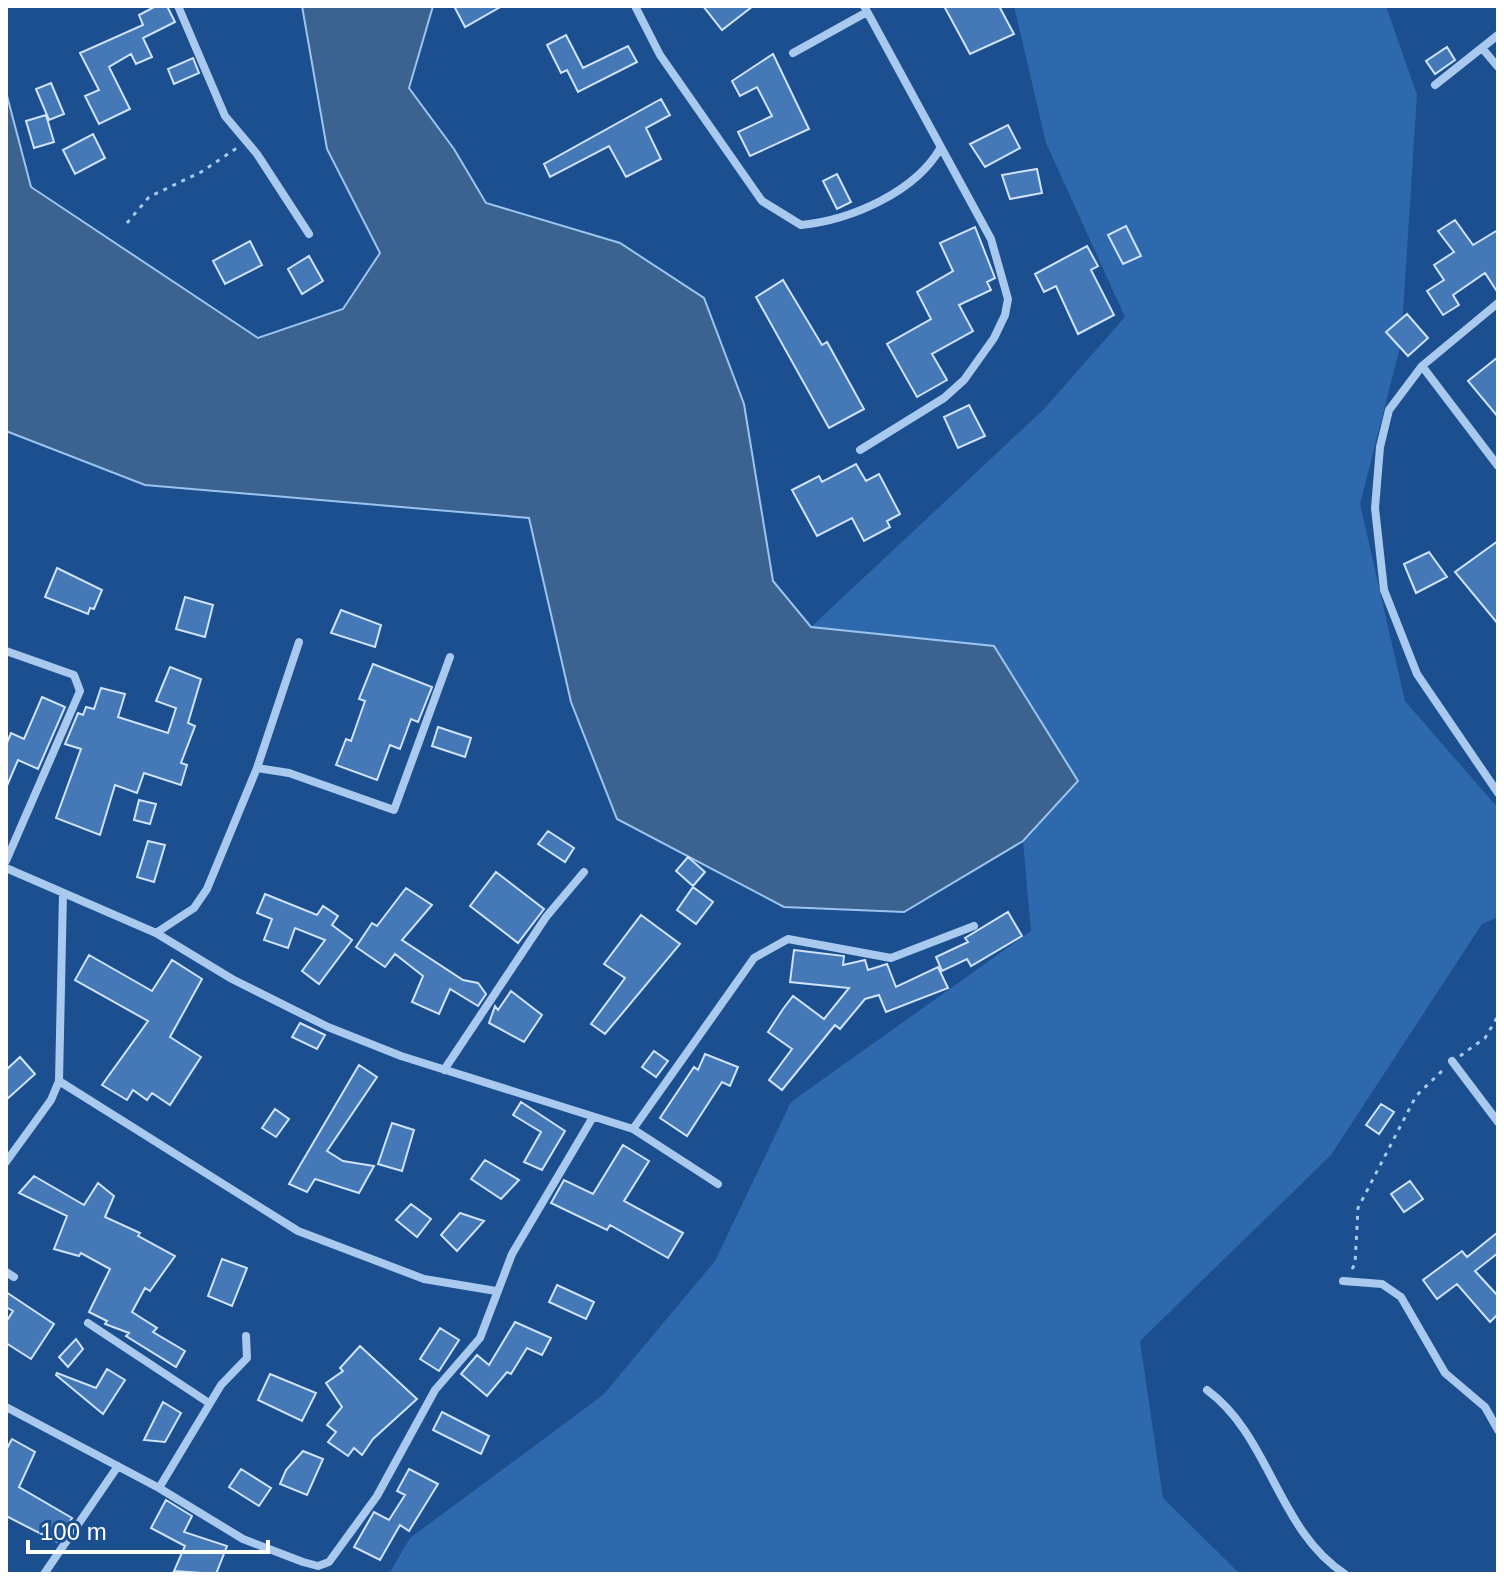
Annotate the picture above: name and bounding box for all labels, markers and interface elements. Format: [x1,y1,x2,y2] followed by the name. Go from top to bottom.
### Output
[28,1504,268,1554] scale bar
[40,1518,107,1545] text: 100 m

